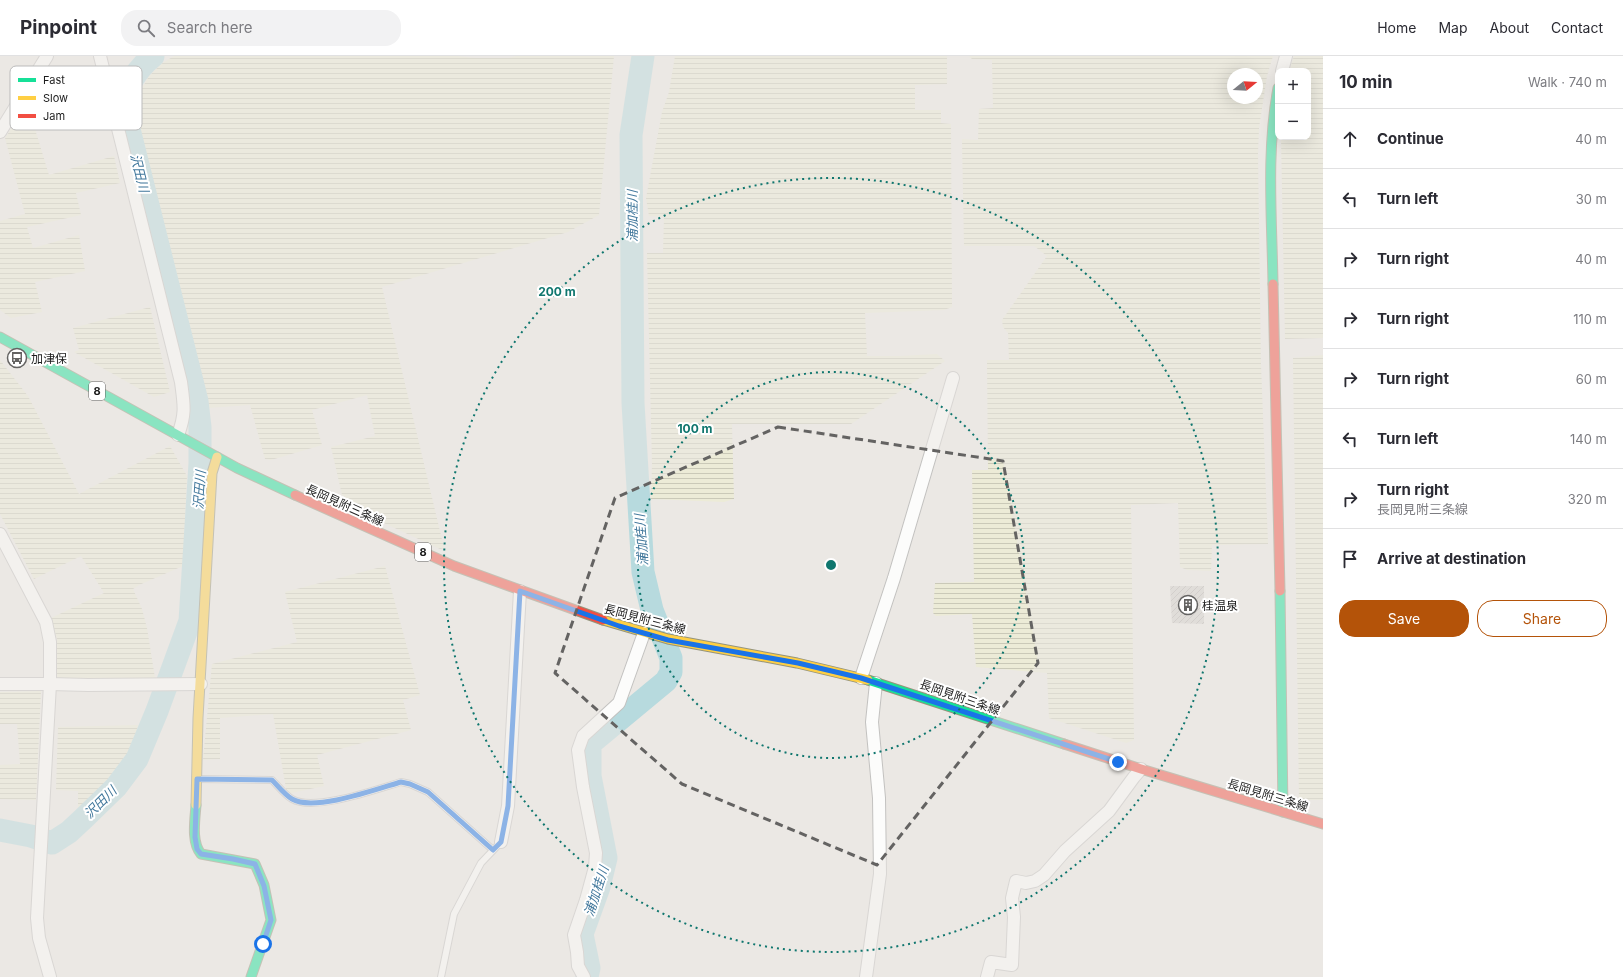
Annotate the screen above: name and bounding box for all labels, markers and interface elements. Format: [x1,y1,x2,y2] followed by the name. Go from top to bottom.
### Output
[121,10,401,46] search box
[20,16,97,39] text: Pinpoint
[135,17,157,39] icon: search
[167,18,253,37] text: Search here
[1377,19,1416,36] text: Home
[1438,19,1468,36] text: Map
[1490,19,1529,36] text: About
[1551,19,1603,36] text: Contact
[10,66,142,130] legend
[1227,68,1263,104] north arrow
[1275,68,1311,140] map controls
[1275,68,1311,104] button: +
[1339,72,1393,92] text: 10 min
[43,73,65,87] text: Fast
[1528,74,1607,90] text: Walk · 740 m
[43,91,68,105] text: Slow
[1275,104,1311,140] button: −
[43,109,65,123] text: Jam
[1339,128,1361,150] icon: ahead
[1377,129,1444,148] text: Continue
[1575,131,1607,147] text: 40 m
[128,152,153,196] water label: 沢田川
[624,188,640,242] water label: 浦加桂川
[1339,188,1361,210] icon: left
[1377,189,1438,208] text: Turn left
[1576,191,1607,207] text: 30 m
[1339,248,1361,270] icon: right
[1377,249,1449,268] text: Turn right
[1575,251,1607,267] text: 40 m
[538,284,576,299] text: 200 m
[1339,308,1361,330] icon: right
[1377,309,1449,328] text: Turn right
[1573,311,1607,327] text: 110 m
[6,347,28,369] bus stop icon: 加津保
[31,351,67,366] place label: 加津保
[1339,368,1361,390] icon: right
[1377,369,1449,388] text: Turn right
[1576,371,1607,387] text: 60 m
[89,382,105,400] road number: 8
[677,421,713,436] text: 100 m
[1339,428,1361,450] icon: left
[1377,429,1438,448] text: Turn left
[1570,431,1607,447] text: 140 m
[190,468,208,510] water label: 沢田川
[1377,480,1449,499] text: Turn right
[304,481,386,529] street label: 長岡見附三条線
[1339,488,1361,510] icon: right
[1568,491,1607,507] text: 320 m
[1377,501,1468,517] text: 長岡見附三条線
[631,512,651,567] water label: 浦加桂川
[415,543,431,561] road number: 8
[1339,548,1361,570] icon: arrive
[1377,549,1526,568] text: Arrive at destination
[824,558,838,572] centre of rings
[1177,594,1199,616] building icon: 桂温泉
[1202,598,1238,613] place label: 桂温泉
[1339,600,1469,637] button: Save
[1477,600,1607,637] button: Share
[602,601,688,637] street label: 長岡見附三条線
[918,676,1002,718] street label: 長岡見附三条線
[1109,753,1127,771] route end
[1226,776,1310,814] street label: 長岡見附三条線
[81,781,121,821] water label: 沢田川
[580,862,612,918] water label: 浦加桂川
[254,935,272,953] route start

